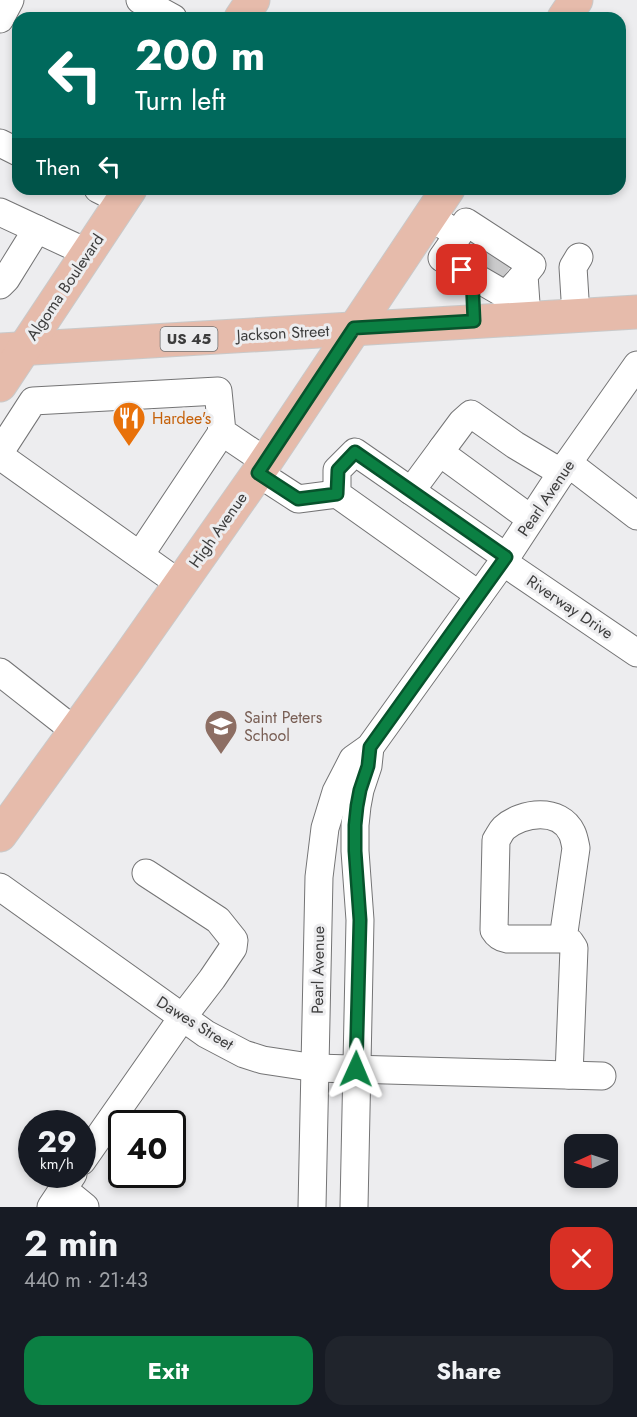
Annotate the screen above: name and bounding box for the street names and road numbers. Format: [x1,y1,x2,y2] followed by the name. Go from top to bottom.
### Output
[21,229,109,345] street label: Algoma Boulevard
[234,319,330,347] street label: Jackson Street
[160,327,218,351] road number: US 45
[512,455,580,541] street label: Pearl Avenue
[183,487,253,573] street label: High Avenue
[522,569,618,645] street label: Riverway Drive
[306,926,330,1014] street label: Pearl Avenue
[152,990,238,1056] street label: Dawes Street

